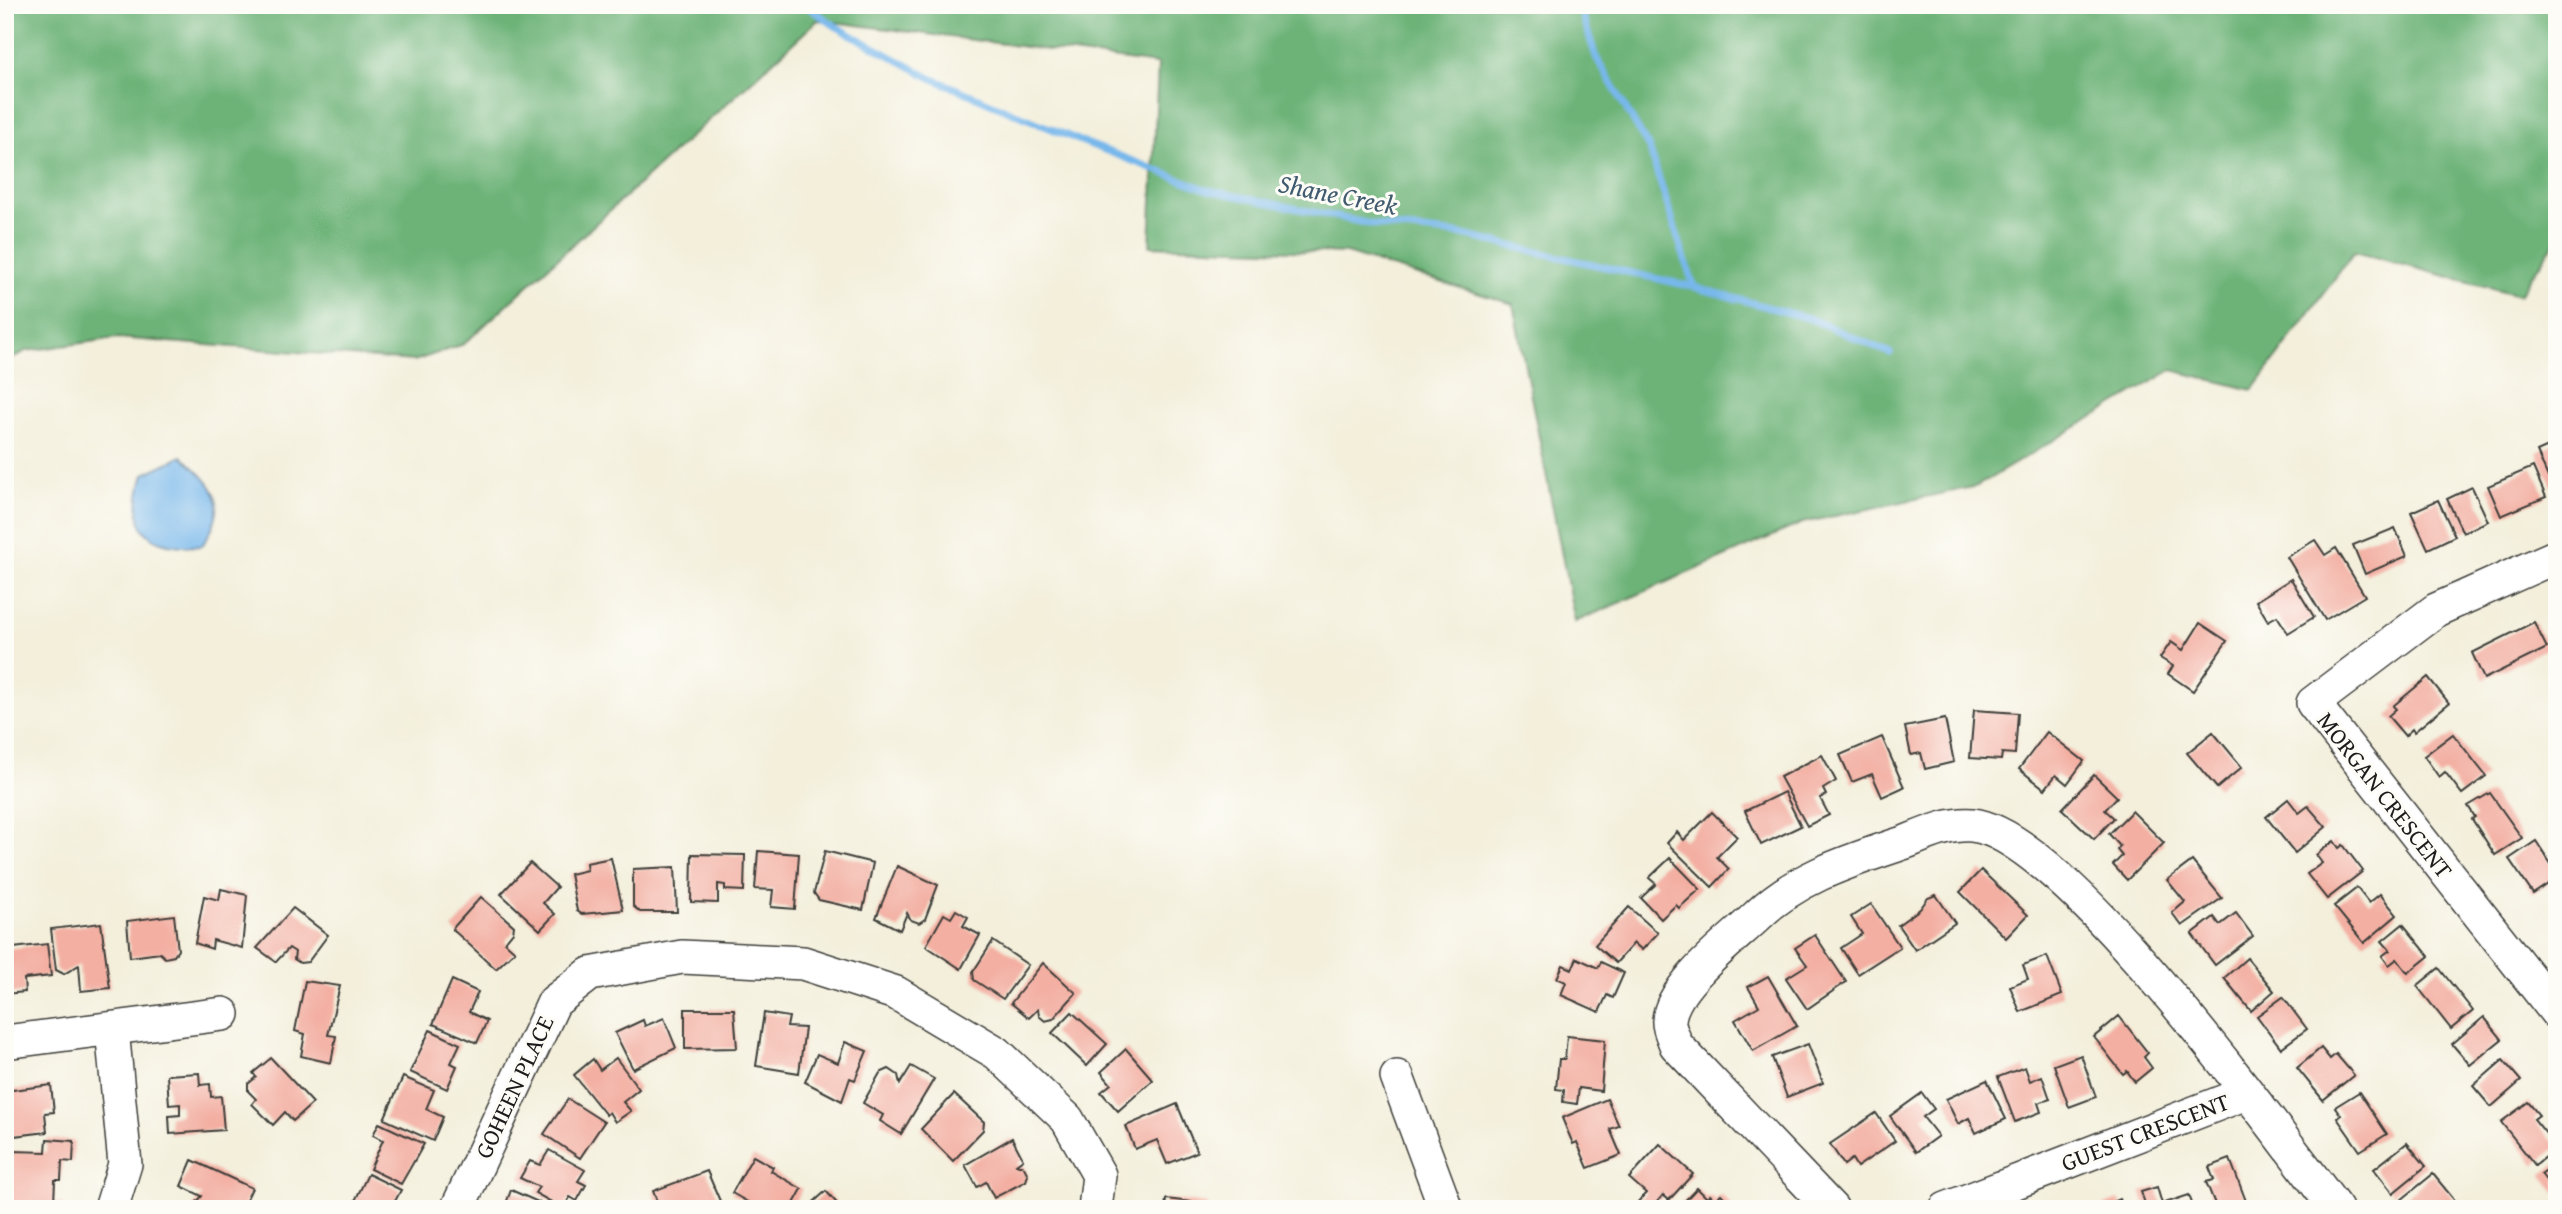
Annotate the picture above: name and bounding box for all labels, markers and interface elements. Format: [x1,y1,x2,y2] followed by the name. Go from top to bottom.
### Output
[1275,163,1401,225] water label: Shane Creek
[2309,704,2461,886] street label: MORGAN CRESCENT
[466,1010,562,1164] street label: GOHEEN PLACE
[2056,1084,2234,1180] street label: GUEST CRESCENT

